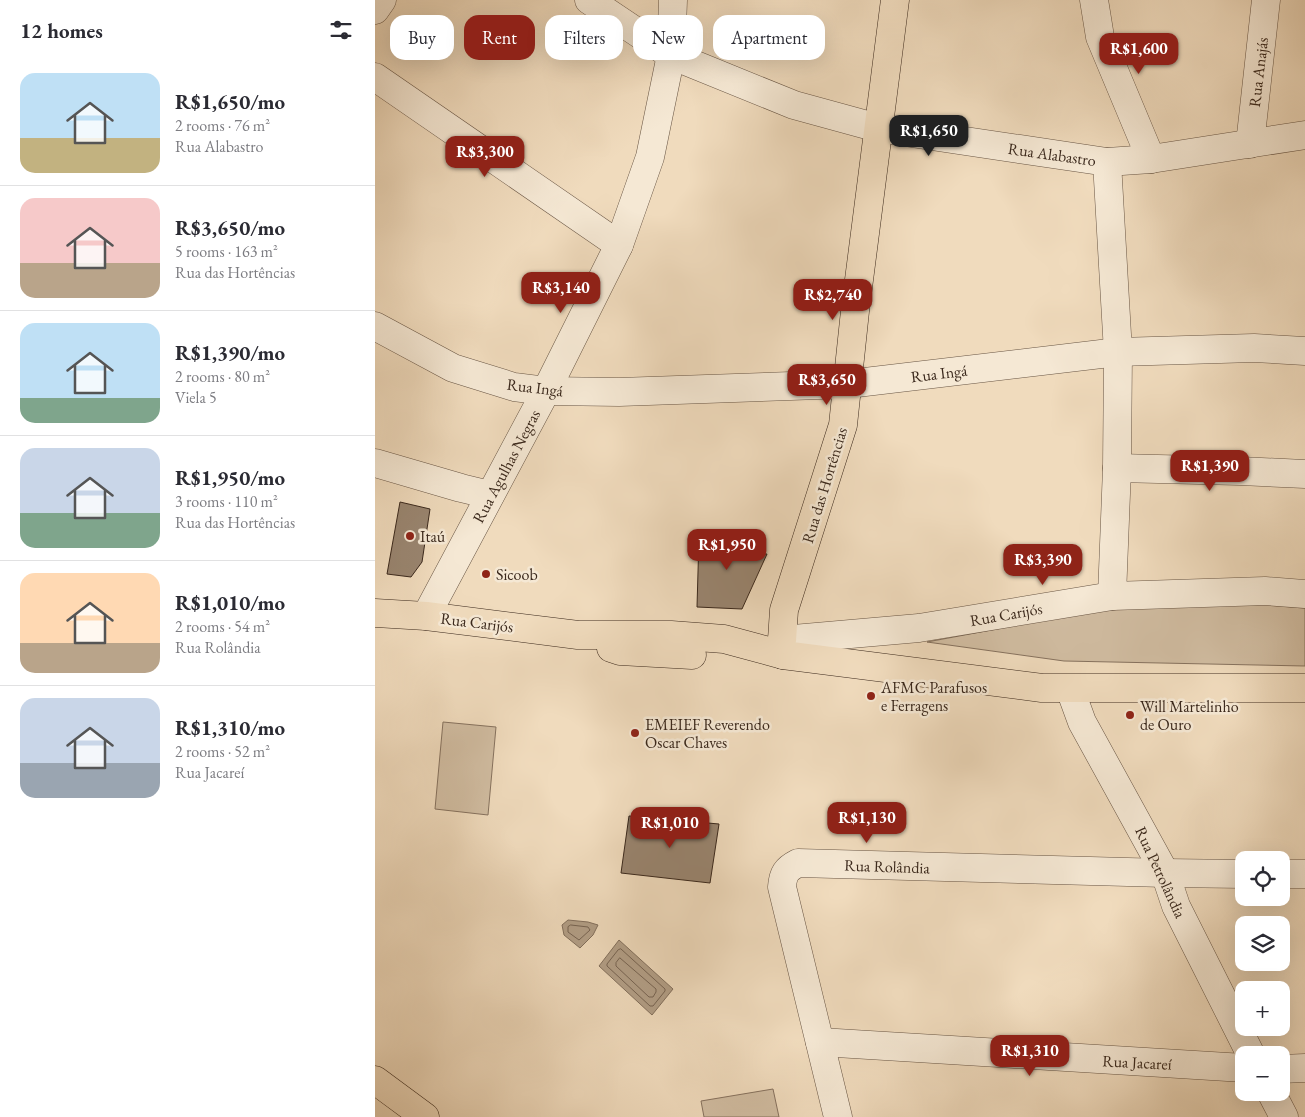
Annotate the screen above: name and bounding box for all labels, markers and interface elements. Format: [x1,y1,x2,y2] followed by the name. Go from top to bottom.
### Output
[390,15,454,60] chip: Buy
[464,15,535,60] chip: Rent
[545,15,623,60] chip: Filters
[633,15,703,60] chip: New
[713,15,825,60] chip: Apartment
[327,16,355,44] icon: filters
[20,17,103,44] text: 12 homes
[1093,32,1185,75] pin: R$1,600
[1244,36,1273,108] street label: Rua Anajás
[1110,38,1168,59] text: R$1,600
[175,88,285,115] text: R$1,650/mo
[60,93,120,153] icon: home
[883,114,975,157] pin: R$1,650
[175,115,270,136] text: 2 rooms · 76 m²
[900,120,958,141] text: R$1,650
[175,136,263,157] text: Rua Alabastro
[439,136,531,178] pin: R$3,300
[1007,138,1097,171] street label: Rua Alabastro
[456,141,514,162] text: R$3,300
[175,214,285,241] text: R$3,650/mo
[60,218,120,278] icon: home
[175,241,278,262] text: 5 rooms · 163 m²
[175,262,295,283] text: Rua das Hortências
[515,272,607,314] pin: R$3,140
[532,277,590,298] text: R$3,140
[787,278,879,321] pin: R$2,740
[804,284,862,305] text: R$2,740
[175,339,285,366] text: R$1,390/mo
[60,343,120,403] icon: home
[910,360,969,387] street label: Rua Ingá
[781,364,873,406] pin: R$3,650
[175,366,270,387] text: 2 rooms · 80 m²
[798,369,856,390] text: R$3,650
[506,374,565,401] street label: Rua Ingá
[175,387,217,408] text: Viela 5
[468,406,545,527] street label: Rua Agulhas Negras
[797,425,852,546] street label: Rua das Hortências
[1164,450,1256,492] pin: R$1,390
[1181,455,1239,476] text: R$1,390
[175,464,285,491] text: R$1,950/mo
[60,468,120,528] icon: home
[175,491,278,512] text: 3 rooms · 110 m²
[175,512,295,533] text: Rua das Hortências
[420,526,446,547] place label: Itaú
[681,528,773,571] pin: R$1,950
[404,530,416,542] marker: Itaú
[698,534,756,555] text: R$1,950
[997,544,1089,586] pin: R$3,390
[1014,549,1072,570] text: R$3,390
[496,564,538,585] place label: Sicoob
[480,568,492,580] marker: Sicoob
[175,589,285,616] text: R$1,010/mo
[60,593,120,653] icon: home
[968,598,1044,631] street label: Rua Carijós
[439,608,515,637] street label: Rua Carijós
[175,616,270,637] text: 2 rooms · 54 m²
[175,637,261,658] text: Rua Rolândia
[880,677,987,716] place label: AFMC Parafusos e Ferragens
[865,690,877,702] marker: AFMC Parafusos e Ferragens
[1140,696,1239,735] place label: Will Martelinho de Ouro
[1124,709,1136,721] marker: Will Martelinho de Ouro
[175,714,285,741] text: R$1,310/mo
[645,714,770,753] place label: EMEIEF Reverendo Oscar Chaves
[60,718,120,778] icon: home
[629,727,641,739] marker: EMEIEF Reverendo Oscar Chaves
[175,741,270,762] text: 2 rooms · 52 m²
[175,762,244,783] text: Rua Jacareí
[821,802,913,844] pin: R$1,130
[624,806,716,849] pin: R$1,010
[838,807,896,828] text: R$1,130
[641,812,699,833] text: R$1,010
[1130,823,1191,922] street label: Rua Petrolândia
[1235,851,1290,1101] map controls
[1235,851,1290,906] button: locate
[844,855,931,879] street label: Rua Rolândia
[1235,916,1290,971] button: layers
[1235,981,1290,1036] button: +
[984,1034,1076,1077] pin: R$1,310
[1001,1040,1059,1061] text: R$1,310
[1235,1046,1290,1101] button: −
[1102,1050,1172,1075] street label: Rua Jacareí

